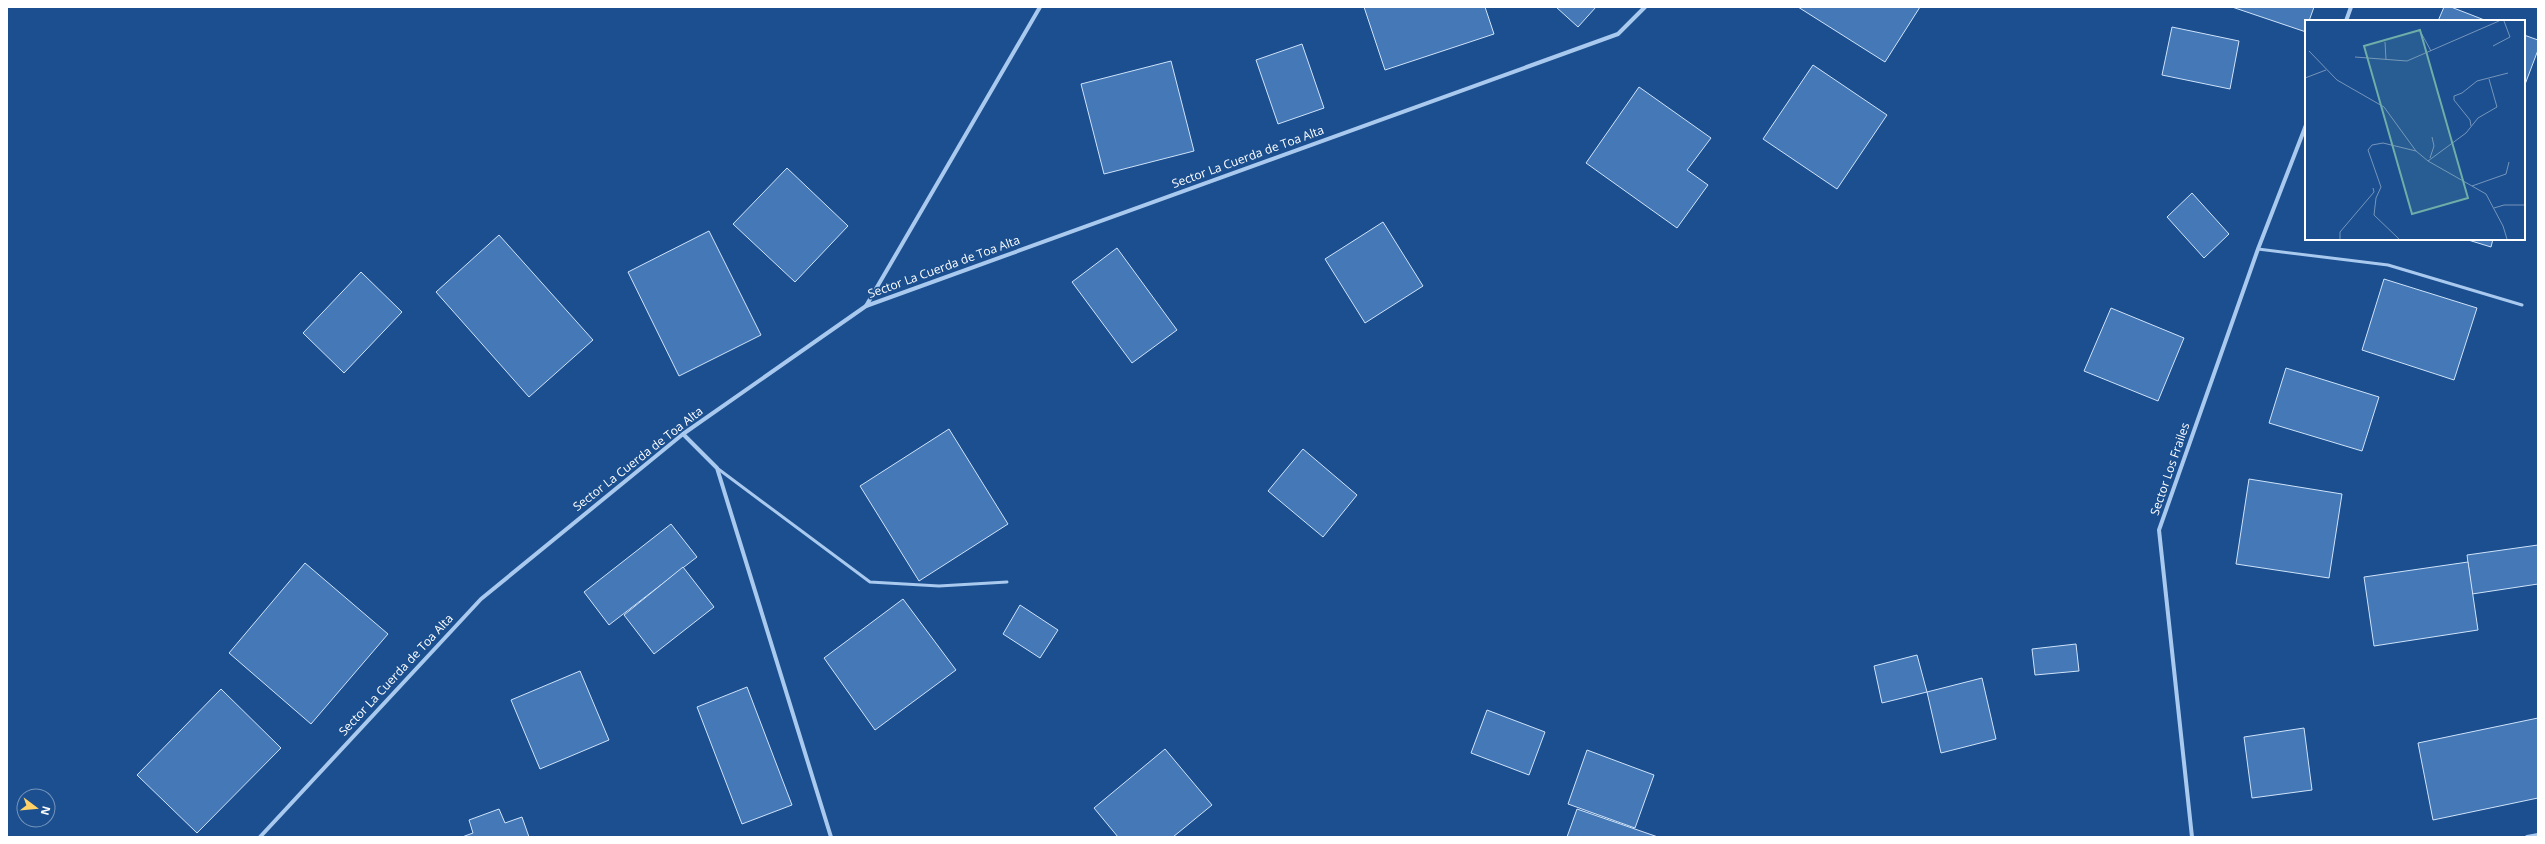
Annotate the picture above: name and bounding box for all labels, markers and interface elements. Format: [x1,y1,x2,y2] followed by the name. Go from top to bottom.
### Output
[2305,20,2525,240] inset map
[1169,121,1326,192] street label: Sector La Cuerda de Toa Alta
[865,231,1022,302] street label: Sector La Cuerda de Toa Alta
[569,402,706,515] street label: Sector La Cuerda de Toa Alta
[2146,420,2193,518] street label: Sector Los Frailes
[335,610,457,739] street label: Sector La Cuerda de Toa Alta
[16,788,56,828] north arrow
[38,805,55,817] text: N

